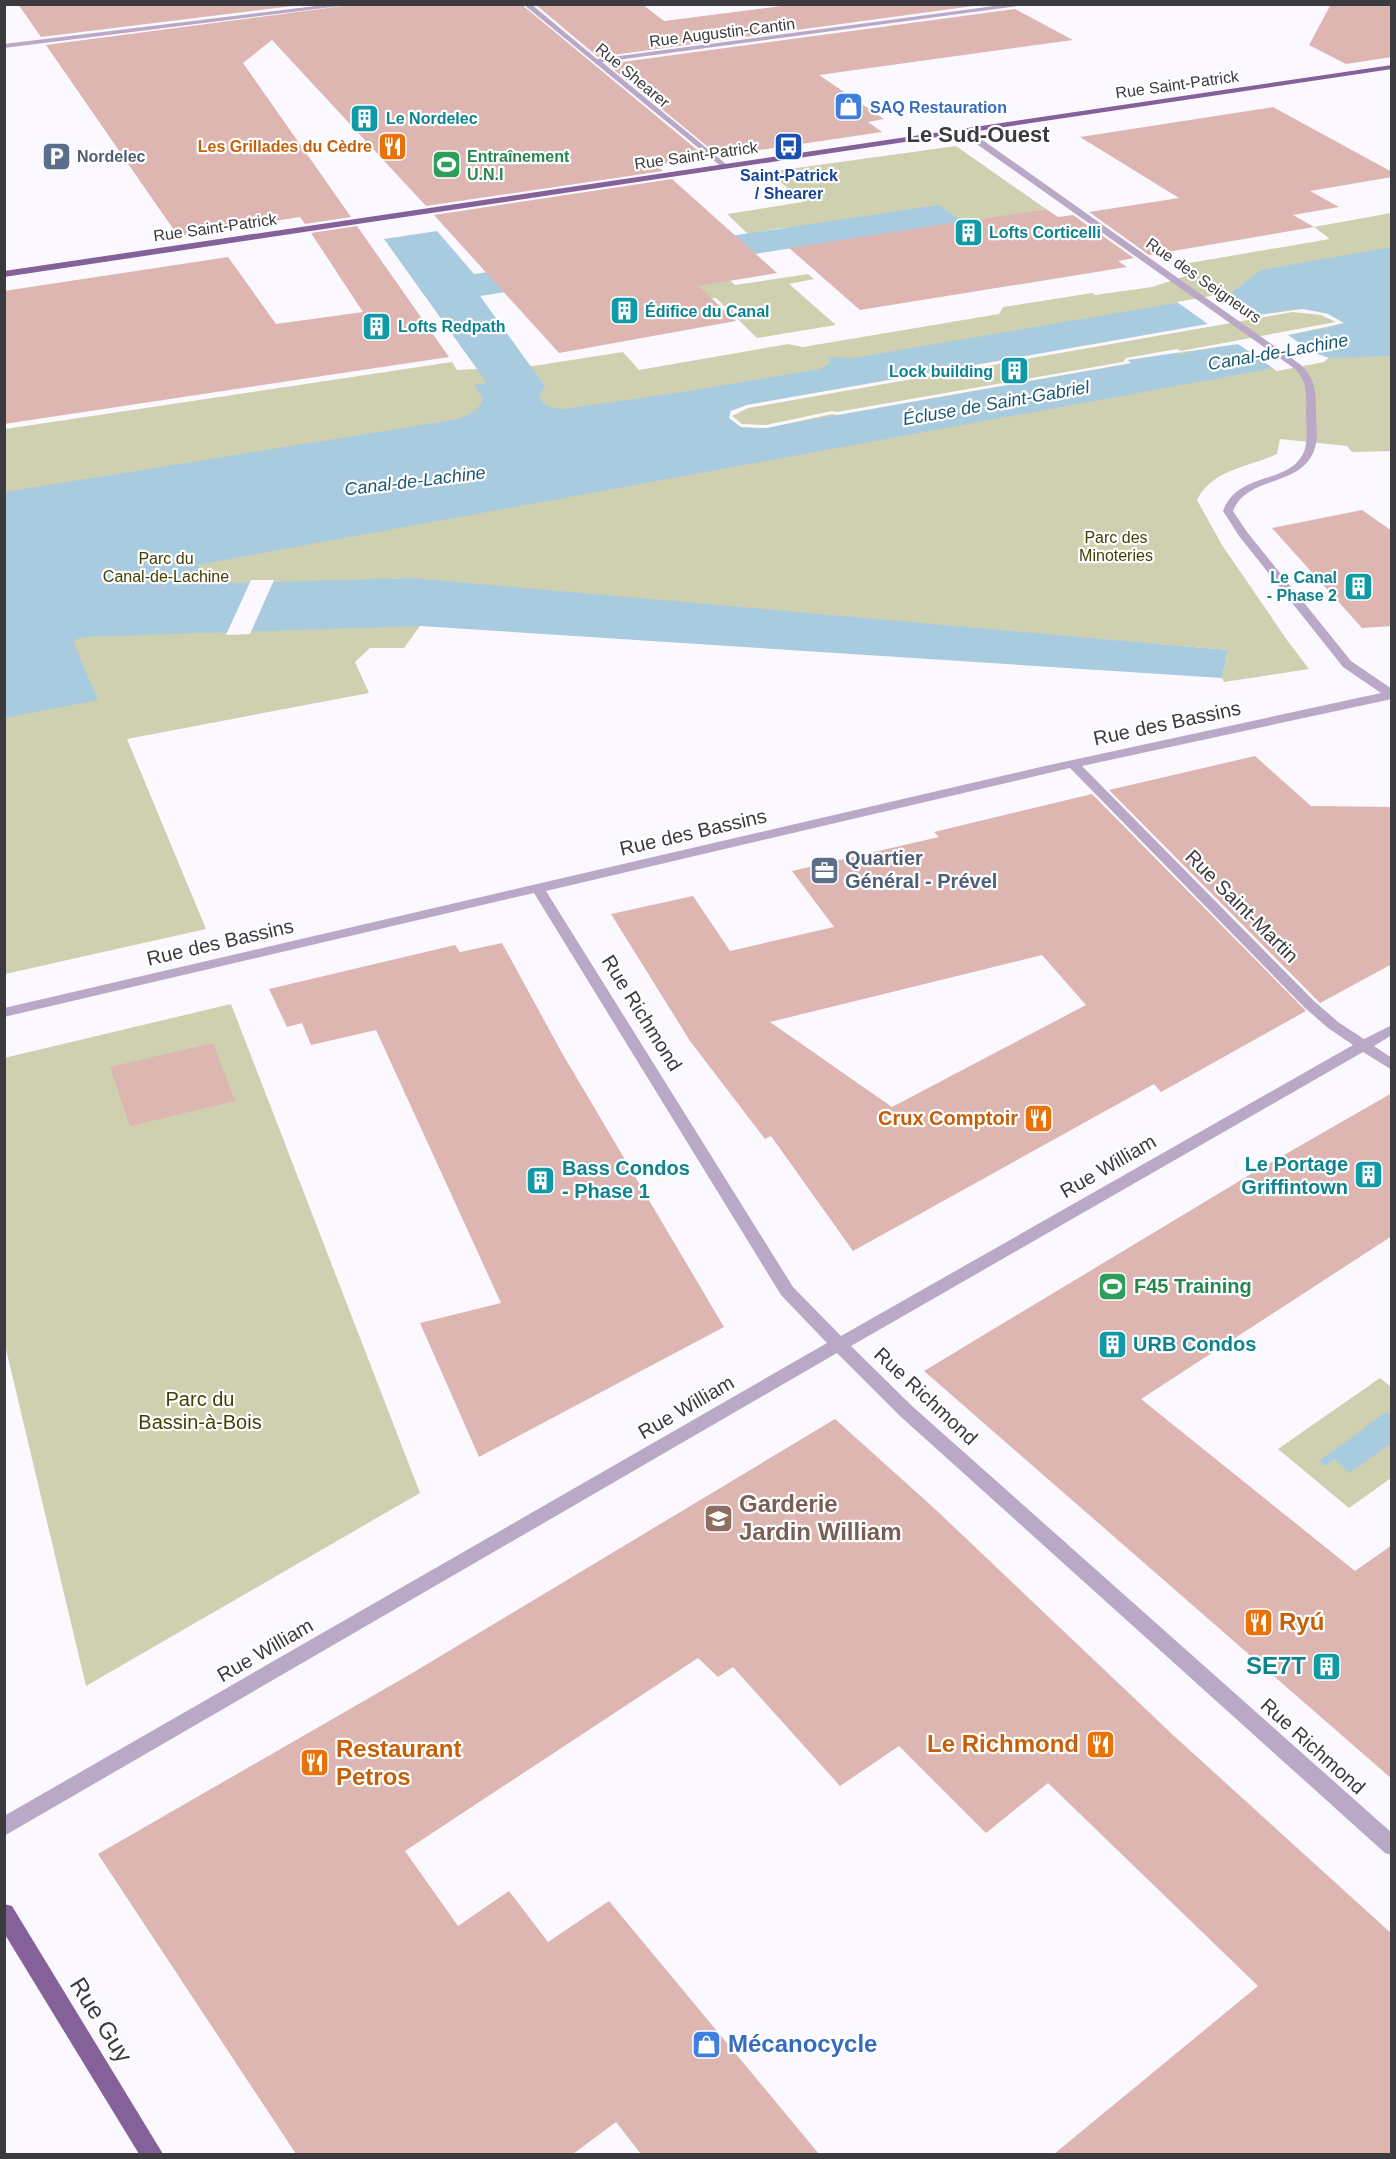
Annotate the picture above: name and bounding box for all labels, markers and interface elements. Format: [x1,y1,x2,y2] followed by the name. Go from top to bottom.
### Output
[648,15,796,50] street label: Rue Augustin-Cantin
[592,40,673,111] street label: Rue Shearer
[1114,67,1241,102] street label: Rue Saint-Patrick
[833,91,865,123] shop icon: SAQ Restauration
[870,99,1007,116] place label: SAQ Restauration
[349,102,381,134] building icon: Le Nordelec
[386,110,478,127] place label: Le Nordelec
[906,122,1050,147] district label: Le Sud-Ouest
[377,130,409,162] restaurant icon: Les Grillades du Cèdre
[773,131,805,163] bus stop icon: Saint-Patrick / Shearer
[198,138,372,155] place label: Les Grillades du Cèdre
[633,138,760,173] street label: Rue Saint-Patrick
[40,140,72,172] parking icon: Nordelec
[77,148,146,165] place label: Nordelec
[467,148,570,183] place label: Entraînement U.N.I
[430,149,462,181] sports icon: Entraînement U.N.I
[740,167,838,202] place label: Saint-Patrick / Shearer
[152,210,279,245] street label: Rue Saint-Patrick
[952,216,984,248] building icon: Lofts Corticelli
[989,224,1101,241] place label: Lofts Corticelli
[1143,234,1264,326] street label: Rue des Seigneurs
[608,295,640,327] building icon: Édifice du Canal
[645,302,769,320] place label: Édifice du Canal
[361,310,393,342] building icon: Lofts Redpath
[398,318,506,335] place label: Lofts Redpath
[1206,330,1350,374] water label: Canal-de-Lachine
[998,355,1030,387] building icon: Lock building
[889,363,993,380] place label: Lock building
[901,377,1092,429] water label: Écluse de Saint-Gabriel
[343,462,487,500] water label: Canal-de-Lachine
[1079,529,1153,564] park label: Parc des Minoteries
[103,550,229,585] park label: Parc du Canal-de-Lachine
[1267,569,1337,604] place label: Le Canal - Phase 2
[1342,570,1374,602] building icon: Le Canal - Phase 2
[1091,697,1243,749] street label: Rue des Bassins
[617,804,769,860] street label: Rue des Bassins
[1181,845,1303,967] street label: Rue Saint-Martin
[845,847,997,892] place label: Quartier Général - Prével
[808,854,840,886] office icon: Quartier Général - Prével
[144,914,296,970] street label: Rue des Bassins
[598,951,686,1075] street label: Rue Richmond
[1023,1102,1055,1134] restaurant icon: Crux Comptoir
[878,1107,1018,1129] place label: Crux Comptoir
[1056,1130,1160,1202] street label: Rue William
[1241,1153,1348,1198] place label: Le Portage Griffintown
[562,1157,690,1202] place label: Bass Condos - Phase 1
[1353,1159,1385,1191] building icon: Le Portage Griffintown
[525,1164,557,1196] building icon: Bass Condos - Phase 1
[1097,1270,1129,1302] sports icon: F45 Training
[1134,1275,1252,1297] place label: F45 Training
[1096,1328,1128,1360] building icon: URB Condos
[1133,1333,1256,1355] place label: URB Condos
[870,1343,982,1449] street label: Rue Richmond
[634,1371,738,1443] street label: Rue William
[138,1388,262,1433] park label: Parc du Bassin-à-Bois
[739,1490,902,1545] place label: Garderie Jardin William
[702,1502,734,1534] school or university icon: Garderie Jardin William
[1242,1606,1274,1638] restaurant icon: Ryú
[1279,1608,1324,1635] place label: Ryú
[213,1614,317,1686] street label: Rue William
[1311,1650,1343,1682] building icon: SE7T
[1246,1652,1306,1679] place label: SE7T
[1256,1694,1370,1798] street label: Rue Richmond
[1084,1728,1116,1760] restaurant icon: Le Richmond
[927,1730,1079,1757] place label: Le Richmond
[336,1735,461,1790] place label: Restaurant Petros
[299,1747,331,1779] restaurant icon: Restaurant Petros
[65,1972,138,2067] street label: Rue Guy
[691,2028,723,2060] shop icon: Mécanocycle
[728,2030,877,2057] place label: Mécanocycle

